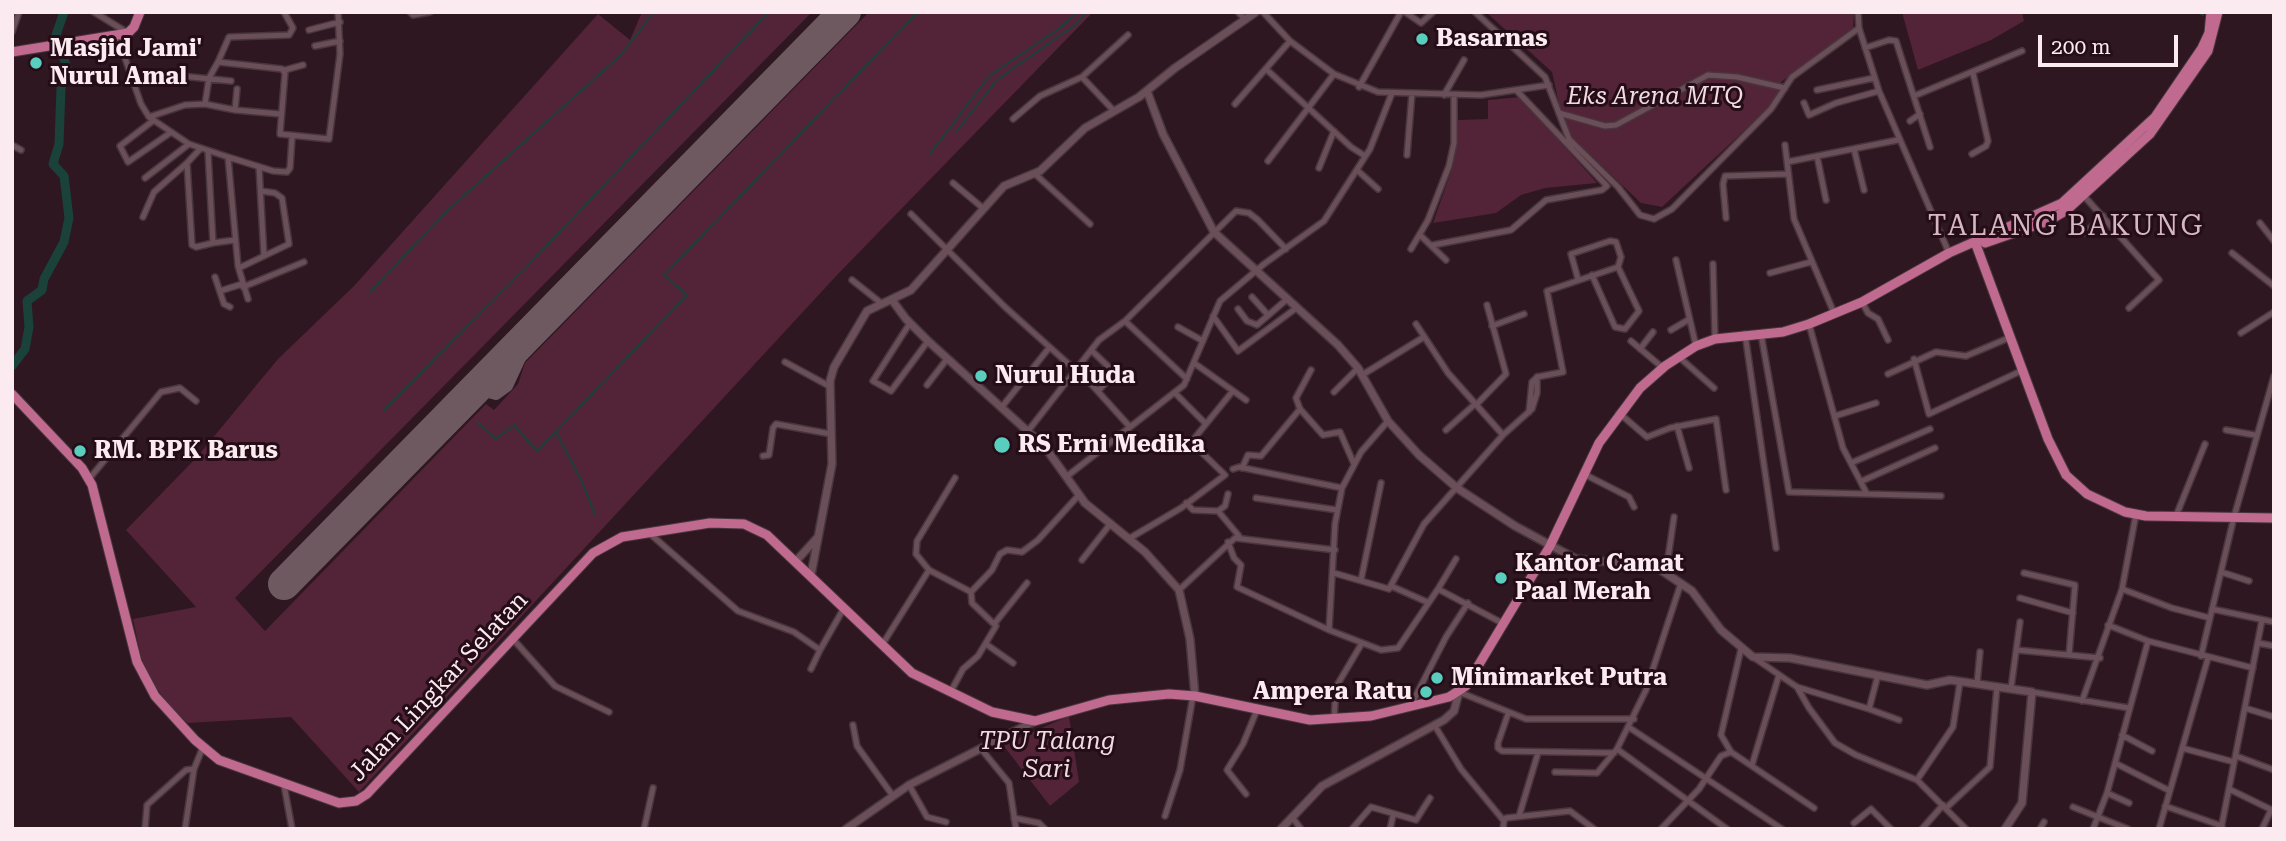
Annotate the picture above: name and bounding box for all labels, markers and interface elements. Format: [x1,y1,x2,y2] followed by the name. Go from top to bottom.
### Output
[2041,21,2181,65] scale bar
[1436,25,1548,53] place label: Basarnas
[1414,31,1430,47] marker: Basarnas
[50,35,202,91] place label: Masjid Jami' Nurul Amal
[2051,35,2111,59] text: 200 m
[28,55,44,71] marker: Masjid Jami' Nurul Amal
[1567,83,1743,111] park label: Eks Arena MTQ
[1929,210,2203,244] district label: TALANG BAKUNG
[995,362,1135,390] place label: Nurul Huda
[973,368,989,384] marker: Nurul Huda
[1018,431,1205,459] place label: RS Erni Medika
[992,435,1012,455] marker: RS Erni Medika
[94,437,278,465] place label: RM. BPK Barus
[72,443,88,459] marker: RM. BPK Barus
[1515,550,1684,606] place label: Kantor Camat Paal Merah
[1493,570,1509,586] marker: Kantor Camat Paal Merah
[344,586,534,788] street label: Jalan Lingkar Selatan
[1451,664,1667,692] place label: Minimarket Putra
[1429,670,1445,686] marker: Minimarket Putra
[1253,678,1412,706] place label: Ampera Ratu
[1418,684,1434,700] marker: Ampera Ratu
[979,728,1115,784] park label: TPU Talang Sari

